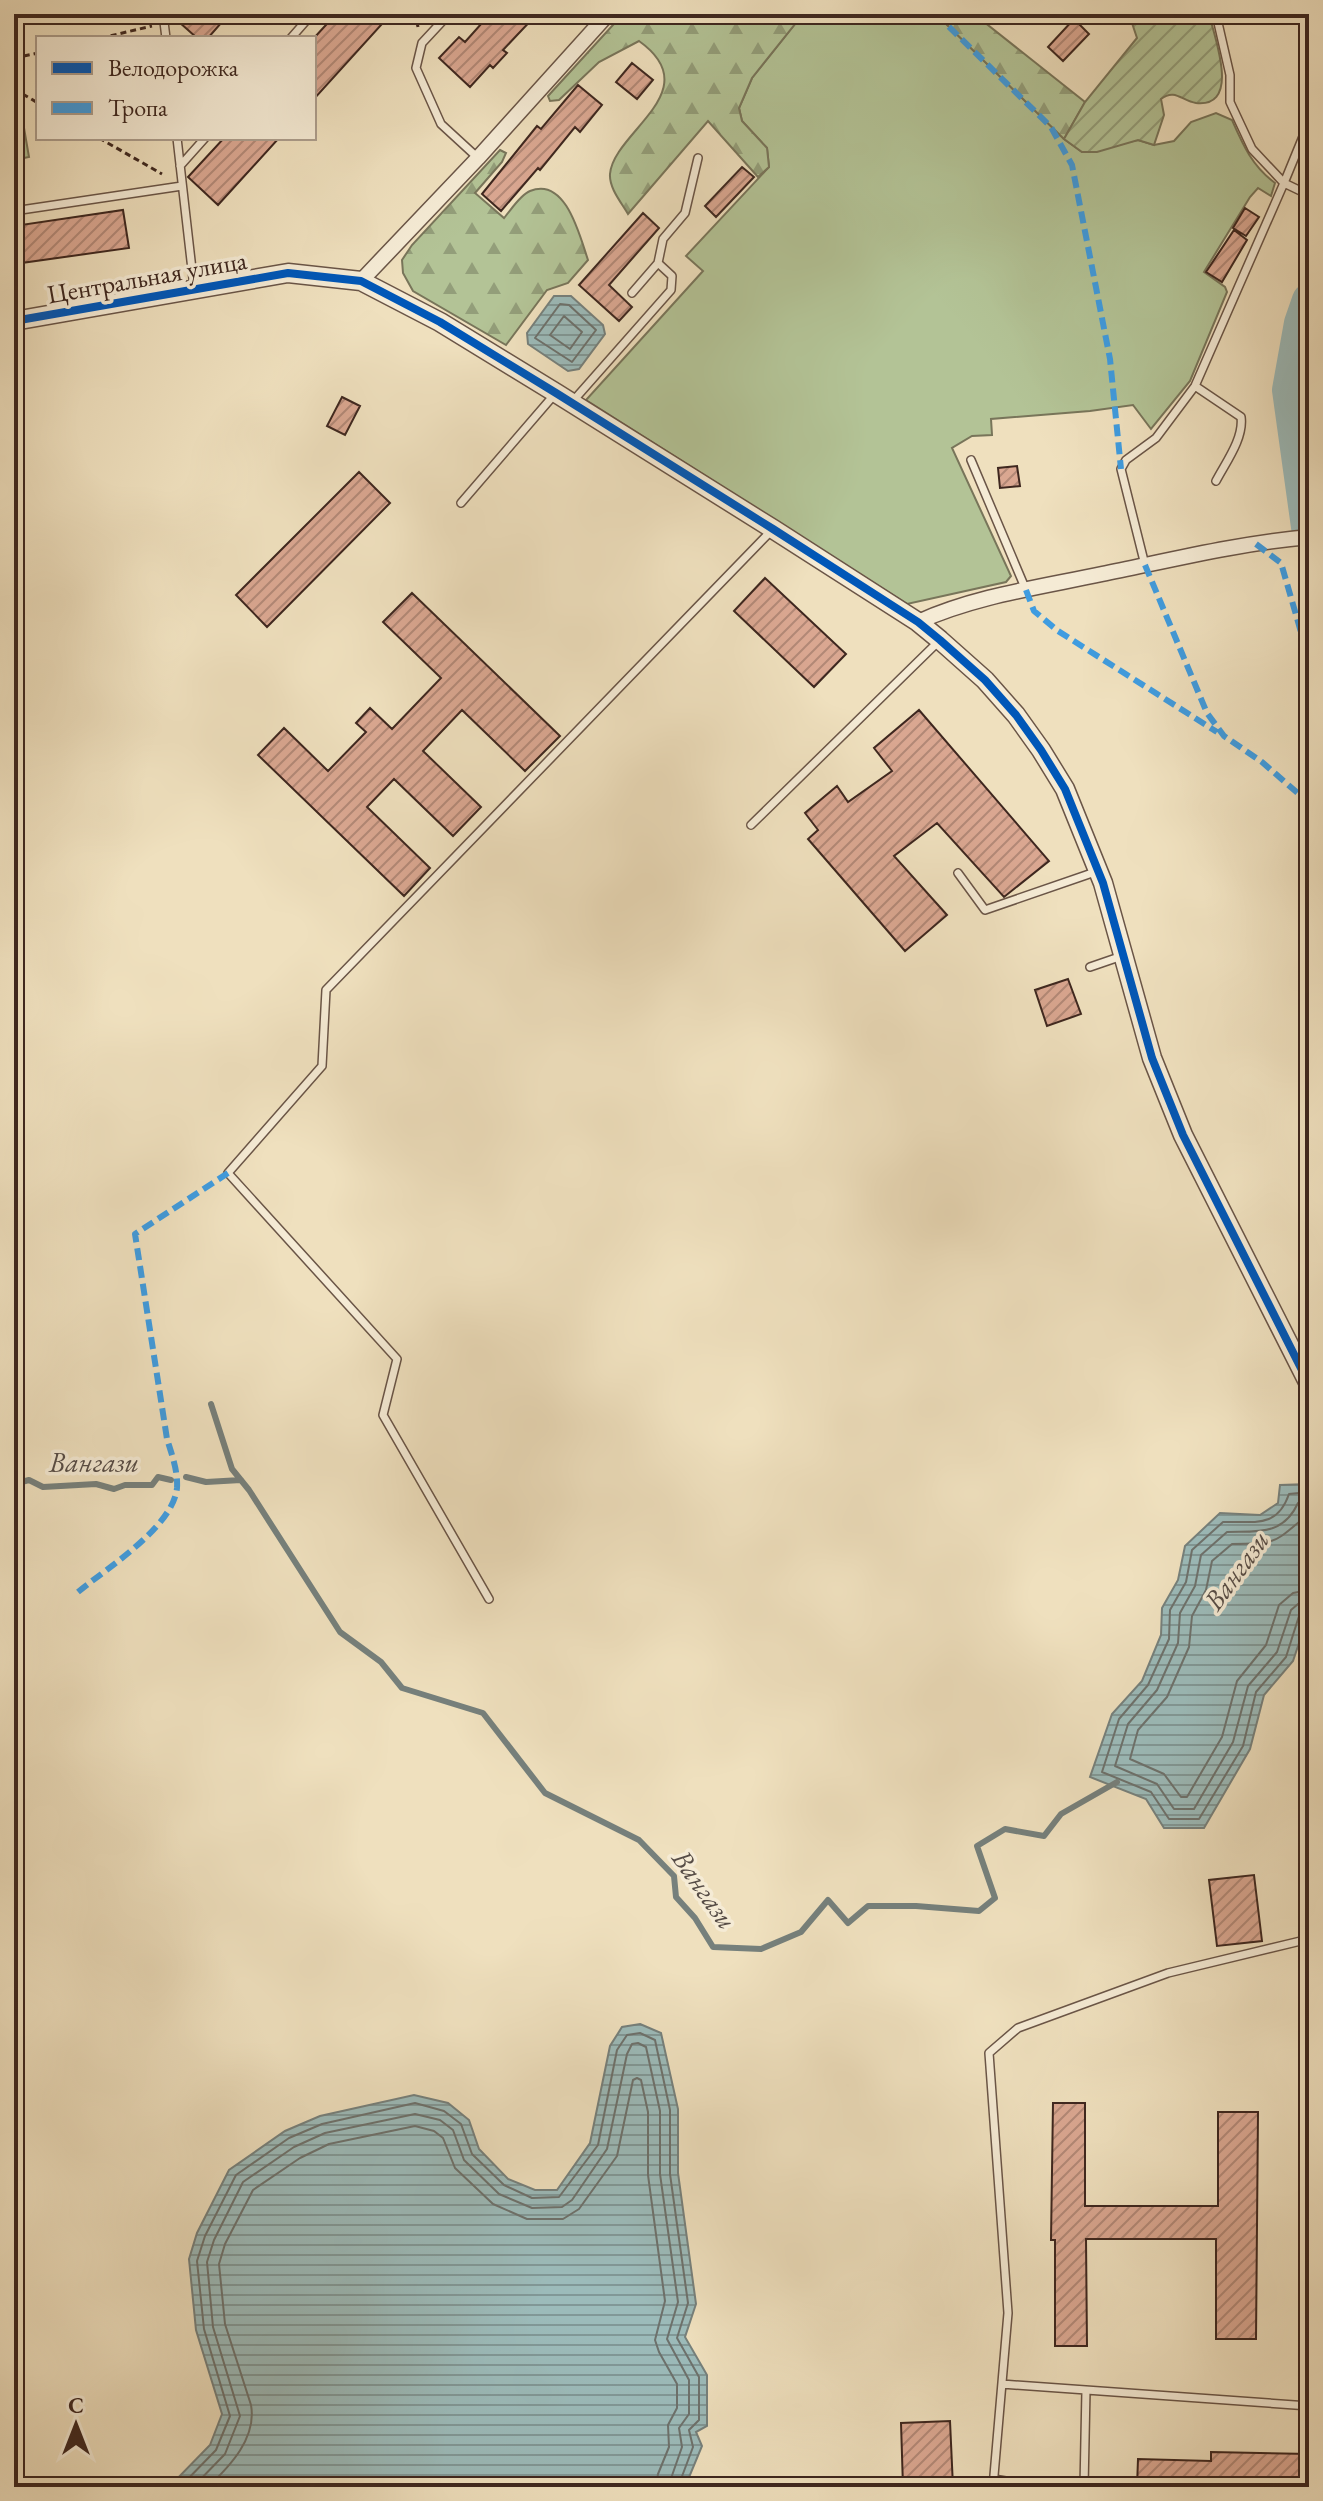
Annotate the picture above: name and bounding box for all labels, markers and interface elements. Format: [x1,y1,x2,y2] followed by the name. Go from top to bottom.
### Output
[36,36,316,140] legend
[108,52,239,83] text: Велодорожка
[108,92,168,123] text: Тропа
[45,243,250,311] street label: Центральная улица
[48,1444,139,1480] water label: Вангази
[1194,1523,1277,1618] water label: Вангази
[664,1841,745,1936] water label: Вангази
[36,2385,116,2465] north arrow
[68,2391,84,2420] text: С

